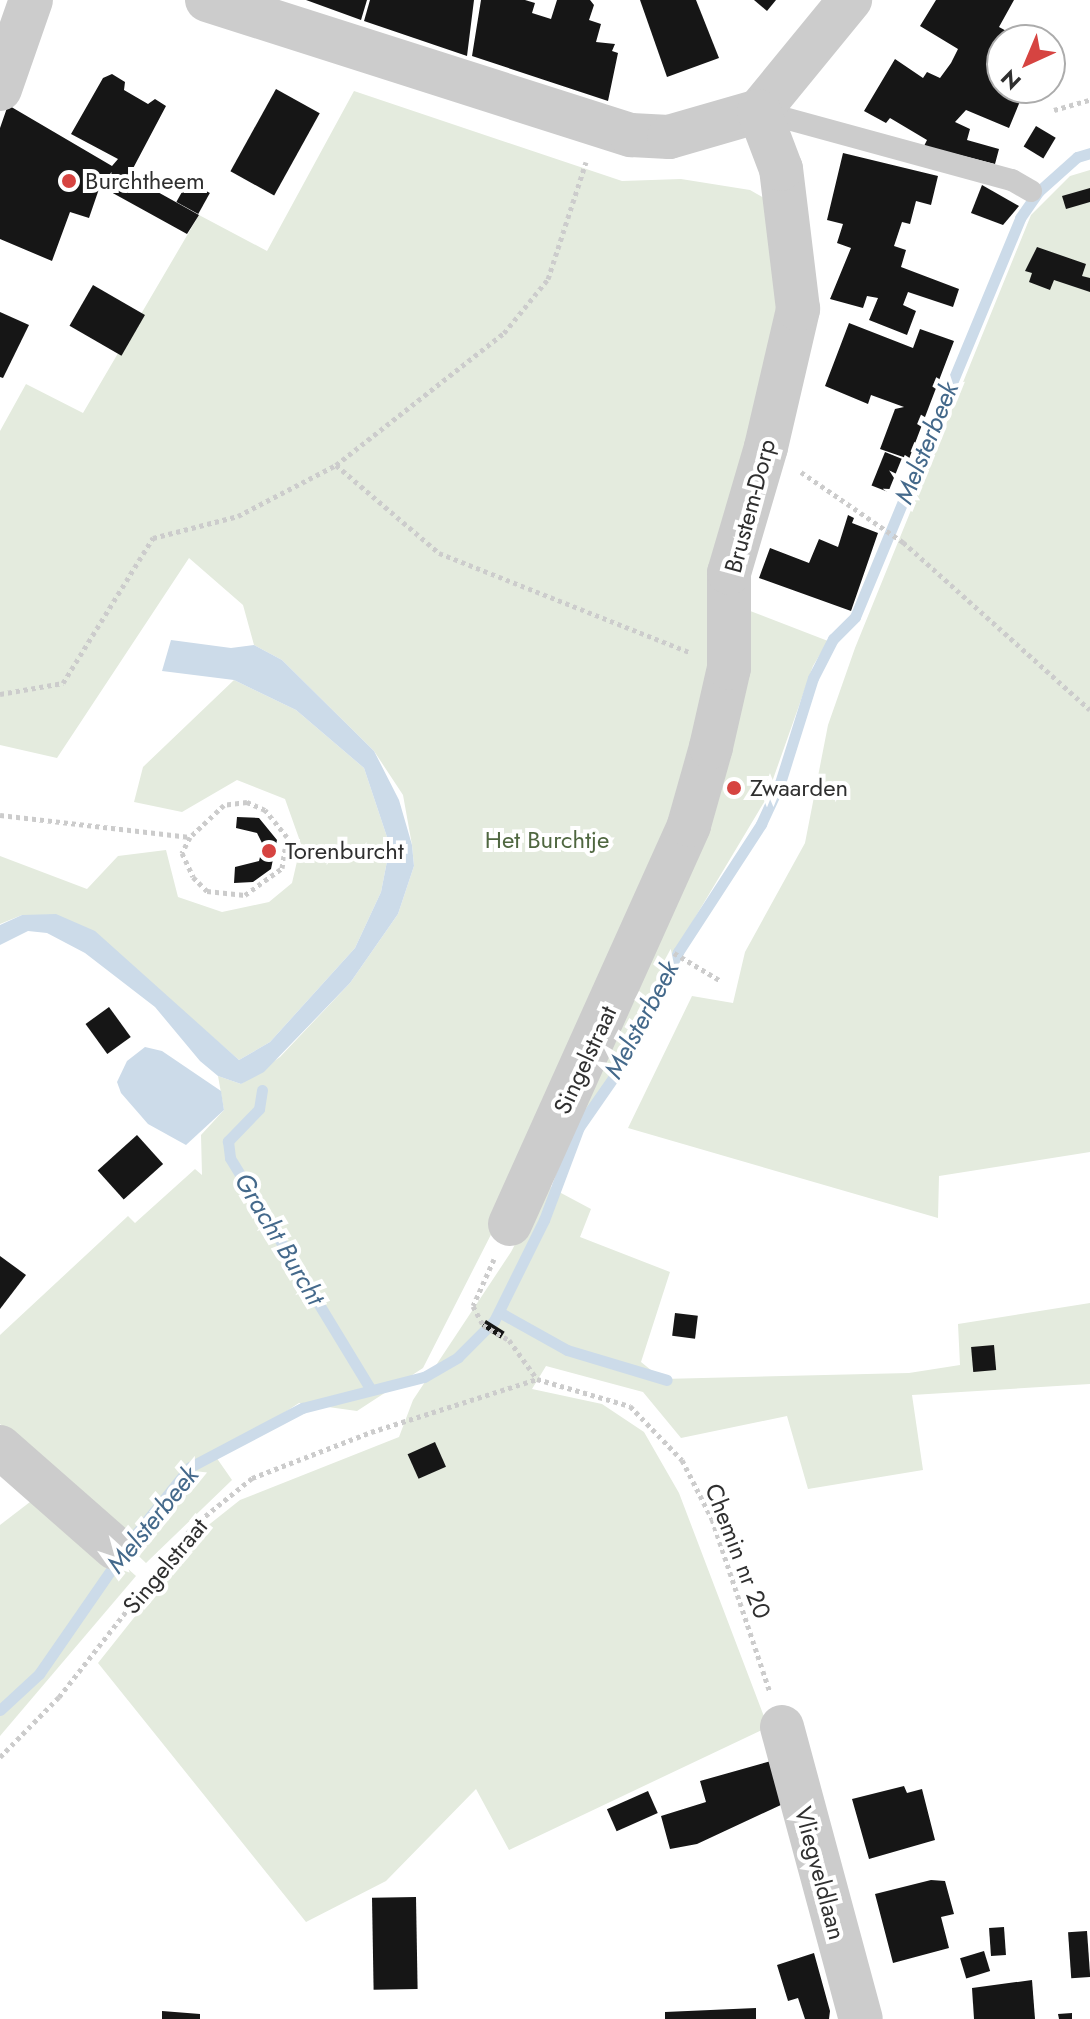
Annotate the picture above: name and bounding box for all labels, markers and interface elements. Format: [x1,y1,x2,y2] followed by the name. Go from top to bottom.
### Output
[986,24,1066,104] north arrow
[993,62,1028,97] text: N
[85,167,205,195] place label: Burchtheem
[60,172,78,190] marker: Burchtheem
[888,378,966,508] water label: Melsterbeek
[718,436,782,576] street label: Brustem-Dorp
[750,774,848,802] place label: Zwaarden
[725,779,743,797] marker: Zwaarden
[485,826,609,854] park label: Het Burchtje
[285,837,404,865] place label: Torenburcht
[260,842,278,860] marker: Torenburcht
[598,956,686,1084] water label: Melsterbeek
[547,1001,623,1119] street label: Singelstraat
[227,1167,331,1311] water label: Gracht Burcht
[100,1460,206,1580] water label: Melsterbeek
[699,1479,777,1623] street label: Chemin nr 20
[117,1512,213,1620] street label: Singelstraat
[788,1803,852,1943] street label: Vliegveldlaan

